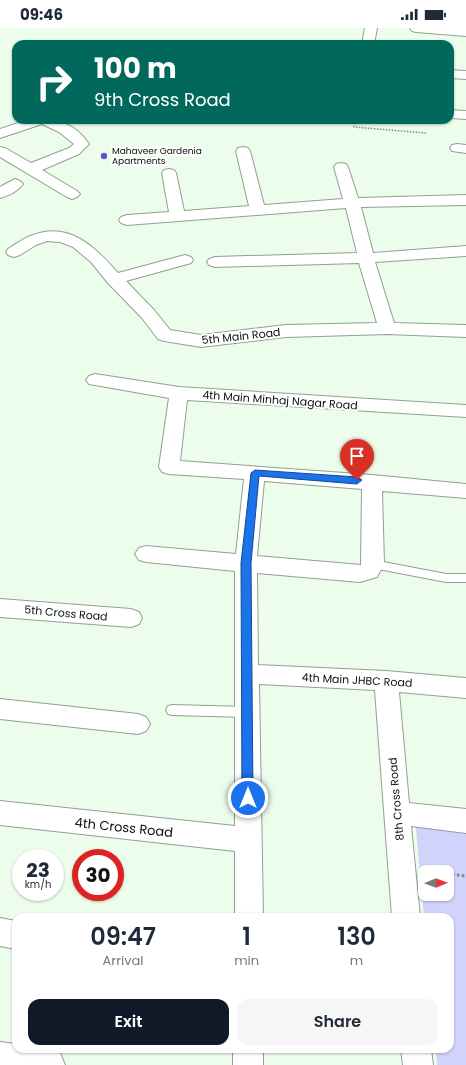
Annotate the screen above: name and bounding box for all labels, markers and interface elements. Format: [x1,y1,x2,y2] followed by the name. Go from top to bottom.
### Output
[20,4,63,25] text: 09:46
[94,49,177,88] text: 100 m
[28,56,80,108] icon: right
[94,87,231,112] text: 9th Cross Road
[112,145,202,167] place label: Mahaveer Gardenia Apartments
[99,151,109,161] marker: Mahaveer Gardenia Apartments
[201,324,281,348] street label: 5th Main Road
[202,387,358,413] street label: 4th Main Minhaj Nagar Road
[340,439,374,480] pin
[346,445,368,467] icon: arrive
[24,601,108,625] street label: 5th Cross Road
[301,669,413,691] street label: 4th Main JHBC Road
[384,757,408,841] street label: 8th Cross Road
[227,777,269,819] position arrow
[74,813,174,842] street label: 4th Cross Road
[72,849,124,901] speed limit sign: 30
[26,856,50,884] text: 23
[418,865,454,901] north arrow
[418,865,454,901] map controls
[25,877,51,892] text: km/h
[90,920,156,953] text: 09:47
[242,920,251,953] text: 1
[337,920,376,953] text: 130
[103,951,144,970] text: Arrival
[234,951,259,970] text: min
[350,951,363,970] text: m
[28,999,229,1045] button: Exit
[237,999,438,1045] button: Share

